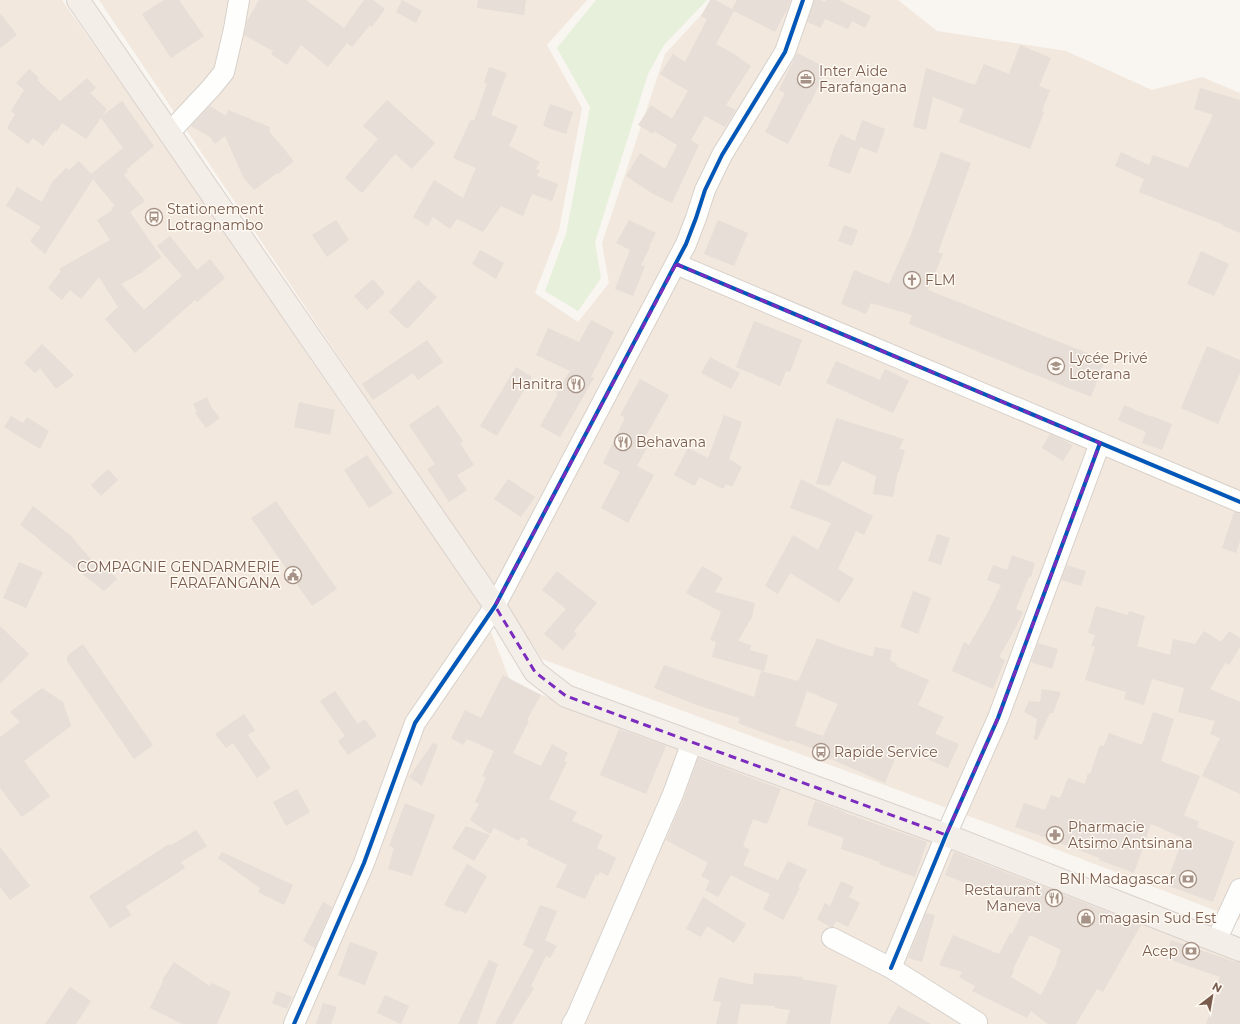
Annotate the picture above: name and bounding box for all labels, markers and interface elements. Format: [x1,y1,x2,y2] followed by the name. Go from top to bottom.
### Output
[819,62,907,96] place label: Inter Aide Farafangana
[796,69,816,89] office icon: Inter Aide Farafangana
[167,200,264,234] place label: Stationement Lotragnambo
[144,207,164,227] bus stop icon: Stationement Lotragnambo
[902,270,922,290] church icon: FLM
[925,271,955,289] place label: FLM
[1069,349,1148,383] place label: Lycée Privé Loterana
[1046,356,1066,376] school or university icon: Lycée Privé Loterana
[566,374,586,394] restaurant icon: Hanitra
[511,375,563,393] place label: Hanitra
[613,432,633,452] restaurant icon: Behavana
[636,433,706,451] place label: Behavana
[77,558,281,592] place label: COMPAGNIE GENDARMERIE FARAFANGANA
[283,565,303,585] public building icon: COMPAGNIE GENDARMERIE FARAFANGANA
[811,742,831,762] bus stop icon: Rapide Service
[834,743,938,761] place label: Rapide Service
[1068,818,1193,852] place label: Pharmacie Atsimo Antsinana
[1045,825,1065,845] pharmacy icon: Pharmacie Atsimo Antsinana
[1178,869,1198,889] bank icon: BNI Madagascar
[1059,870,1175,888] place label: BNI Madagascar
[964,881,1041,915] place label: Restaurant Maneva
[1044,888,1064,908] restaurant icon: Restaurant Maneva
[1076,908,1096,928] shop icon: magasin Sud Est
[1099,909,1217,927] place label: magasin Sud Est
[1181,941,1201,961] bank icon: Acep
[1142,942,1178,960] place label: Acep
[1192,976,1232,1016] north arrow
[1210,979,1225,996] text: N

